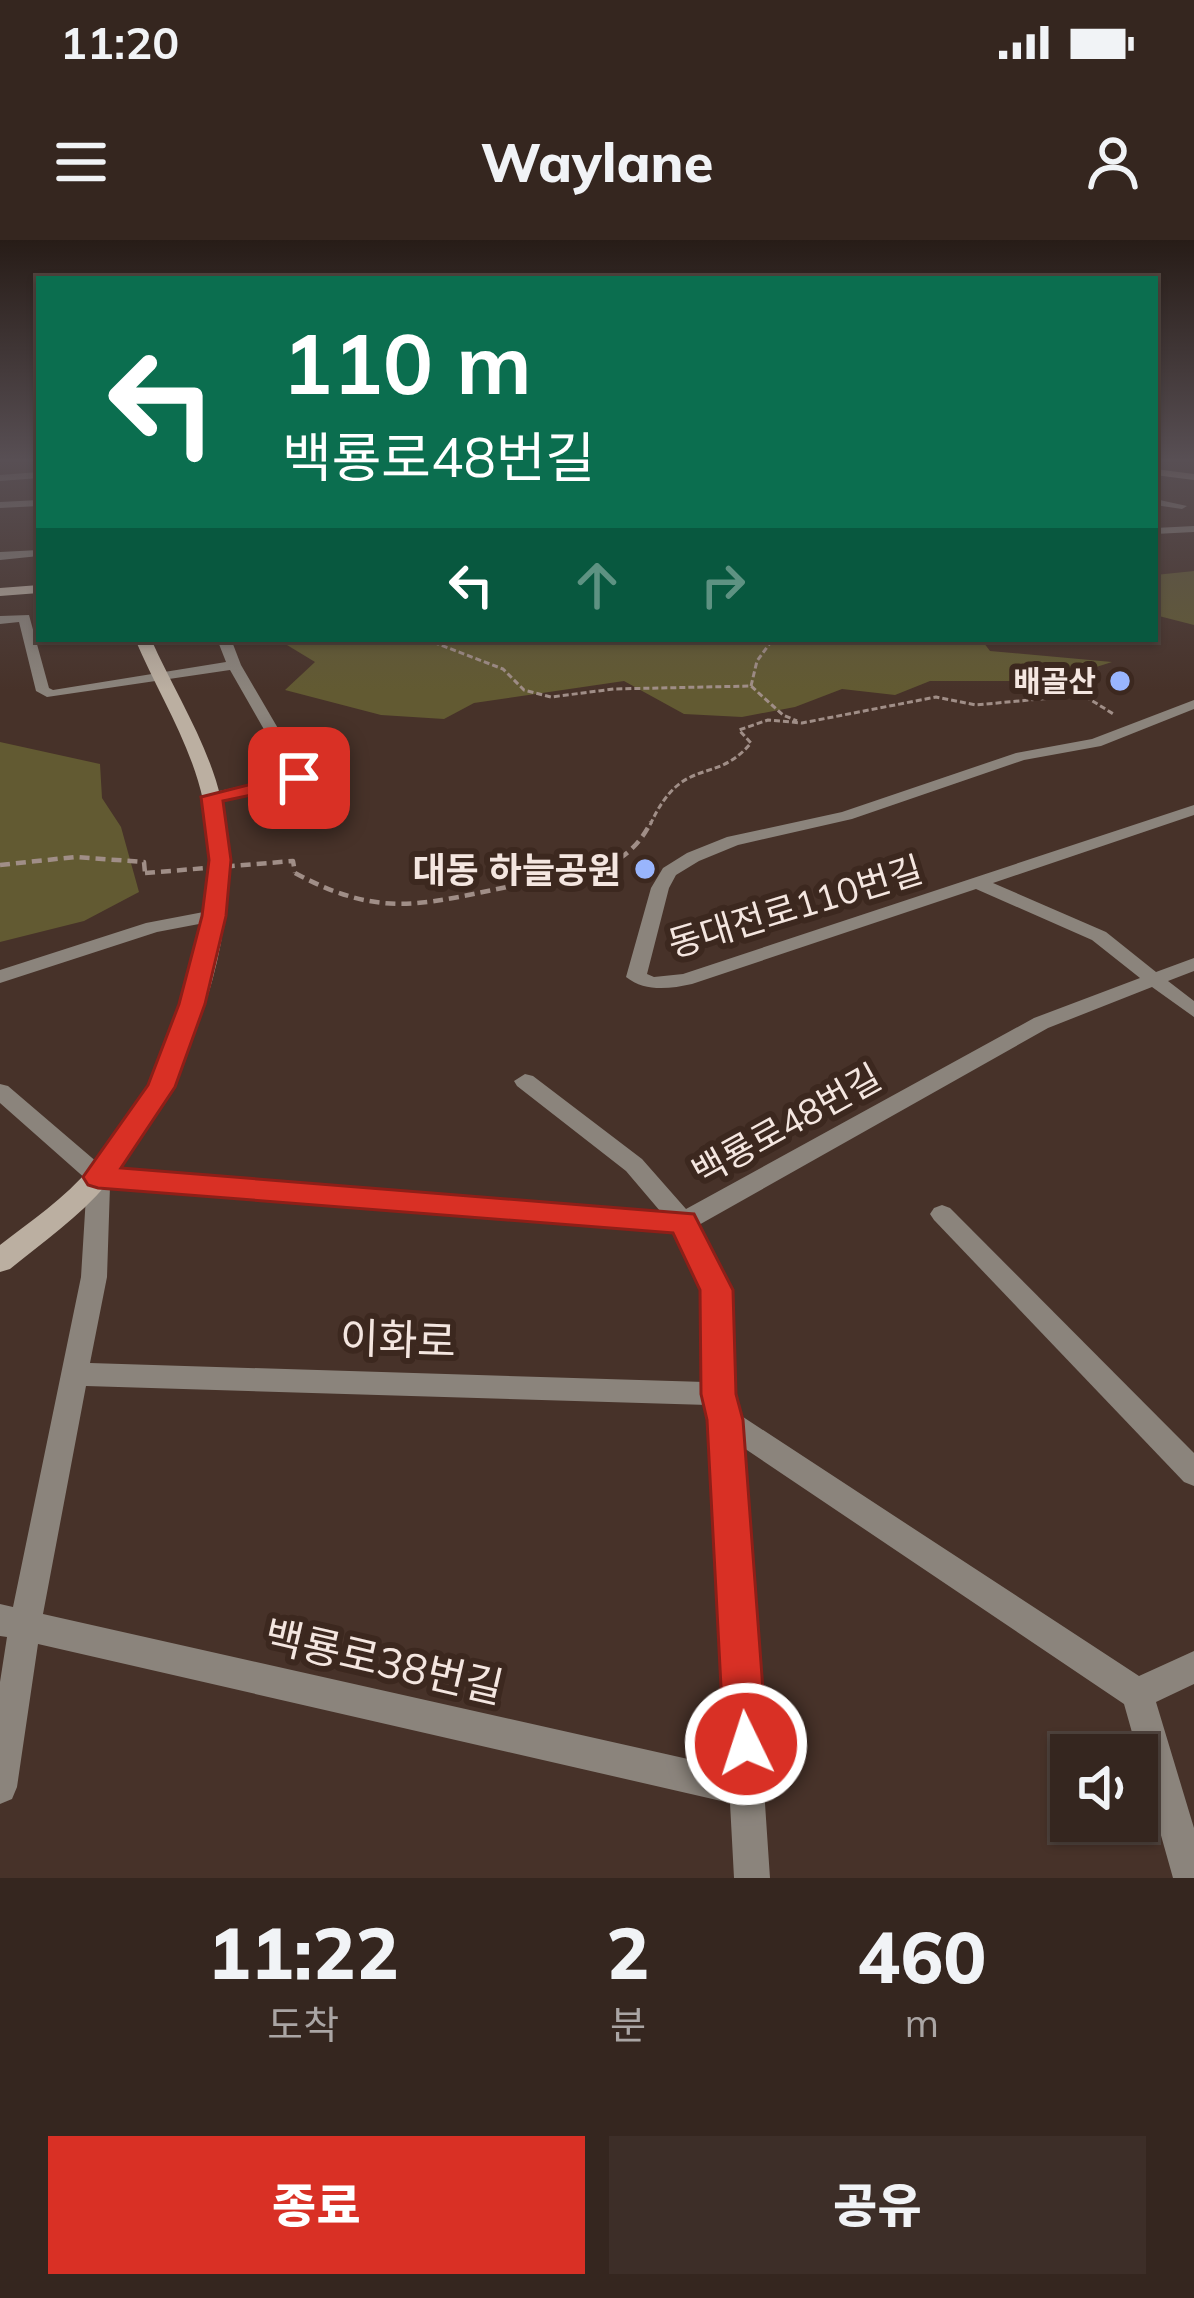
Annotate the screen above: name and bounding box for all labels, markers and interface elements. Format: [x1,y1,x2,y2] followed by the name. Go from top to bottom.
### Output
[60,14,179,70] text: 11:20
[481,128,713,196] text: Waylane
[48,129,114,195] icon: menu
[1080,129,1146,195] icon: person
[282,310,532,415] text: 110 m
[84,324,240,480] icon: left
[282,423,595,491] text: 백룡로48번길
[438,552,504,618] icon: left
[564,552,630,618] icon: ahead
[690,552,756,618] icon: right
[1013,662,1096,700] place label: 배골산
[1107,668,1133,694] marker: 배골산
[248,727,350,829] pin
[266,745,332,811] icon: arrive
[662,846,928,966] street label: 동대전로110번길
[412,847,621,892] place label: 대동 하늘공원
[632,856,658,882] marker: 대동 하늘공원
[684,1054,888,1194] street label: 백룡로48번길
[339,1310,457,1368] street label: 이화로
[259,1608,509,1714] street label: 백룡로38번길
[683,1681,809,1807] position arrow
[1050,1734,1158,1842] map controls
[1050,1734,1158,1842] button: sound
[207,1907,399,1997] text: 11:22
[606,1907,650,1997] text: 2
[857,1911,987,2001] text: 460
[905,1998,939,2047] text: m
[267,2000,339,2049] text: 도착
[610,2000,646,2049] text: 분
[48,2136,585,2274] button: 종료
[609,2136,1146,2274] button: 공유

